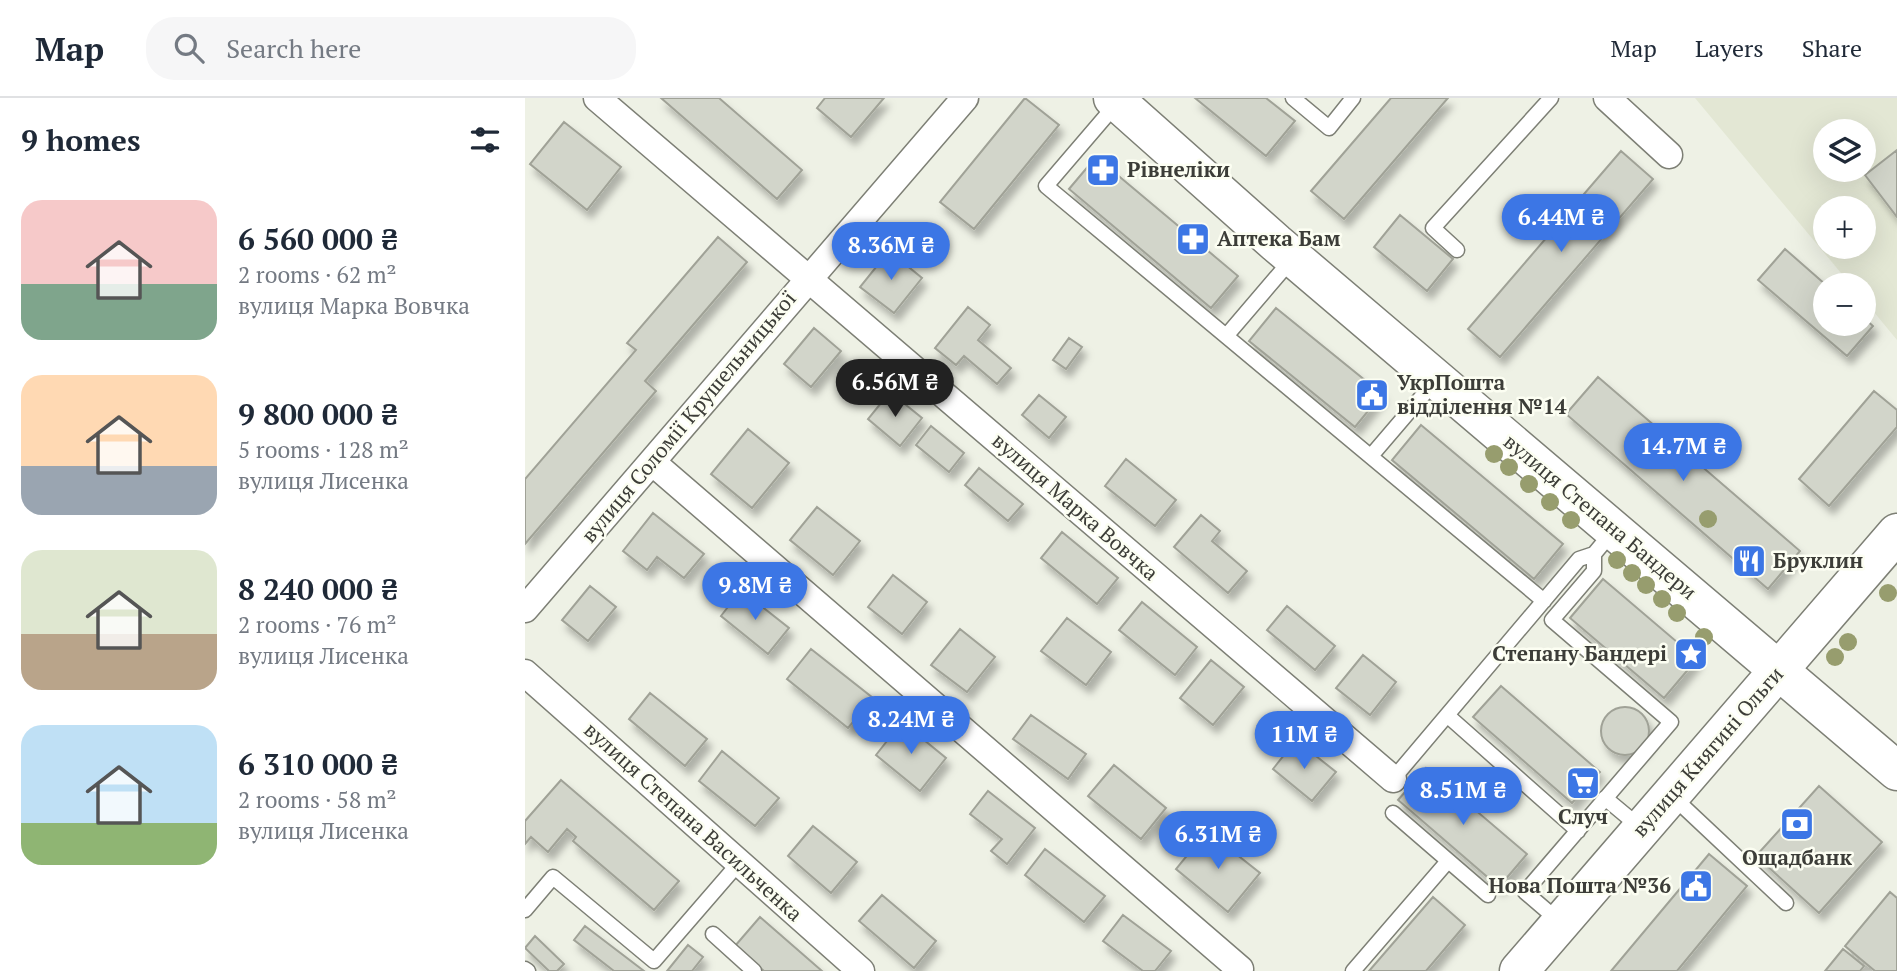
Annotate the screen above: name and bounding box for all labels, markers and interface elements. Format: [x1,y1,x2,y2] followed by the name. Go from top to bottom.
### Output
[146,17,636,80] search box
[35,27,104,70] text: Map
[170,29,208,67] icon: search
[226,31,361,65] text: Search here
[1610,32,1657,64] text: Map
[1695,32,1764,64] text: Layers
[1802,32,1862,64] text: Share
[1813,119,1876,336] map controls
[1813,119,1876,182] button: layers
[21,120,140,160] text: 9 homes
[466,121,504,159] icon: filters
[1084,151,1122,189] pharmacy icon: Рівнеліки
[1127,155,1230,183] place label: Рівнеліки
[1496,194,1626,254] pin: 6.44M ₴
[1813,196,1876,259] button: +
[1518,201,1604,232] text: 6.44M ₴
[238,219,398,259] text: 6 560 000 ₴
[1174,220,1212,258] pharmacy icon: Аптека Бам
[826,222,956,282] pin: 8.36M ₴
[1217,224,1341,252] place label: Аптека Бам
[77,228,161,312] icon: home
[848,229,934,260] text: 8.36M ₴
[238,259,397,290] text: 2 rooms · 62 m²
[1813,273,1876,336] button: −
[574,285,802,548] street label: вулиця Соломії Крушельницької
[238,290,470,321] text: вулиця Марка Вовчка
[830,360,960,419] pin: 6.56M ₴
[852,366,938,397] text: 6.56M ₴
[1397,368,1567,420] place label: УкрПошта відділення №14
[1353,376,1391,414] public building icon: УкрПошта відділення №14
[238,394,398,434] text: 9 800 000 ₴
[77,403,161,487] icon: home
[1618,424,1748,483] pin: 14.7M ₴
[987,426,1165,586] street label: вулиця Марка Вовчка
[1498,427,1703,605] street label: вулиця Степана Бандери
[1640,430,1726,461] text: 14.7M ₴
[238,434,409,465] text: 5 rooms · 128 m²
[238,465,409,496] text: вулиця Лисенка
[1730,542,1768,580] restaurant icon: Бруклин
[1773,546,1863,574] place label: Бруклин
[698,562,812,622] pin: 9.8M ₴
[238,569,398,609] text: 8 240 000 ₴
[718,569,792,600] text: 9.8M ₴
[77,578,161,662] icon: home
[238,609,397,640] text: 2 rooms · 76 m²
[1672,635,1710,673] place icon: Степану Бандері
[1492,639,1667,667] place label: Степану Бандері
[238,640,409,671] text: вулиця Лисенка
[1625,660,1789,842] street label: вулиця Княгині Ольги
[846,696,976,756] pin: 8.24M ₴
[868,703,954,734] text: 8.24M ₴
[1255,712,1353,771] pin: 11M ₴
[578,716,809,927] street label: вулиця Степана Васильченка
[1271,718,1337,749] text: 11M ₴
[238,744,398,784] text: 6 310 000 ₴
[77,753,161,837] icon: home
[1564,764,1602,802] supermarket icon: Случ
[1398,768,1528,827] pin: 8.51M ₴
[1420,774,1506,805] text: 8.51M ₴
[238,784,397,815] text: 2 rooms · 58 m²
[1558,802,1608,830] place label: Случ
[1778,805,1816,843] bank icon: Ощадбанк
[1153,812,1283,871] pin: 6.31M ₴
[238,815,409,846] text: вулиця Лисенка
[1175,818,1261,849] text: 6.31M ₴
[1742,843,1852,871] place label: Ощадбанк
[1677,867,1715,905] public building icon: Нова Пошта №36
[1489,871,1671,899] place label: Нова Пошта №36

